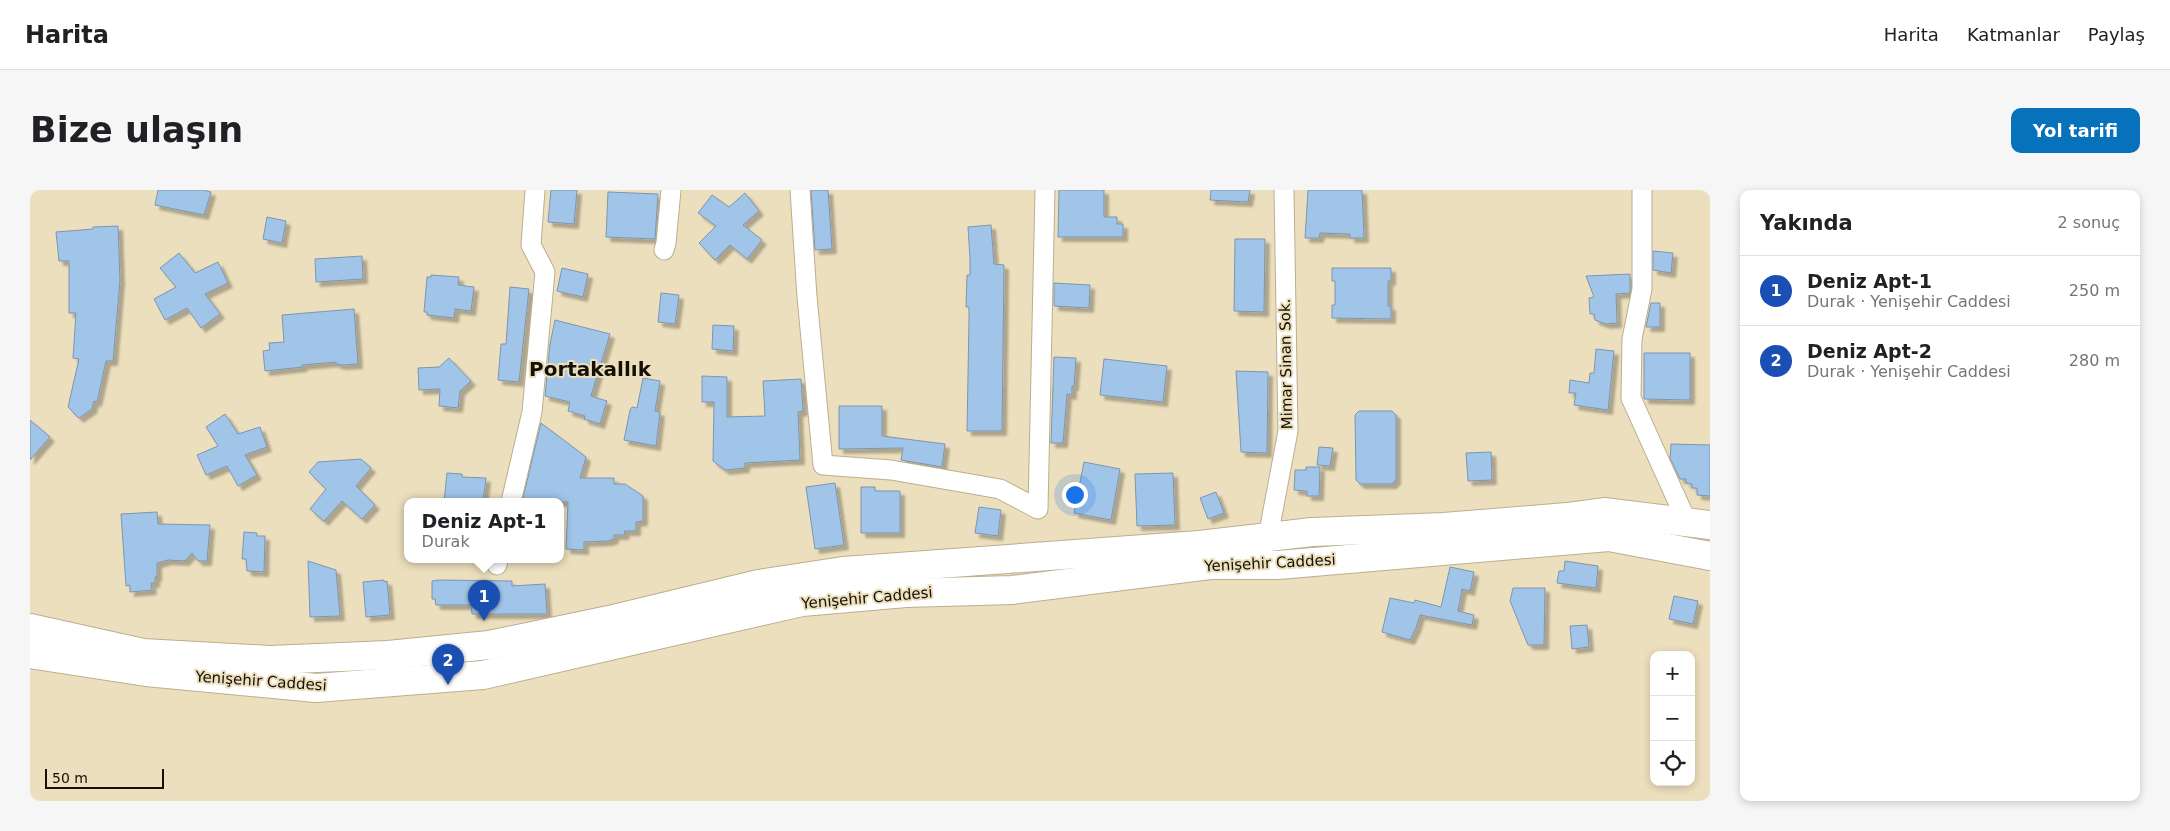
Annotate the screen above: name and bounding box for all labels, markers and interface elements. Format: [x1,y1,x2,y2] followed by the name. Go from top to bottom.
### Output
[25,21,109,49] text: Harita
[1884,24,1939,45] text: Harita
[1967,24,2060,45] text: Katmanlar
[2088,24,2145,45] text: Paylaş
[2011,108,2140,153] button: Yol tarifi
[30,110,243,150] text: Bize ulaşın
[1760,211,1853,235] text: Yakında
[2058,213,2120,232] text: 2 sonuç
[1807,270,1932,292] text: Deniz Apt-1
[1770,281,1782,300] text: 1
[2069,281,2120,300] text: 250 m
[1807,292,2011,311] text: Durak · Yenişehir Caddesi
[1276,299,1296,429] street label: Mimar Sinan Sok.
[1807,340,1932,362] text: Deniz Apt-2
[1770,351,1782,370] text: 2
[2069,351,2120,370] text: 280 m
[529,357,652,381] district label: Portakallık
[1807,362,2011,381] text: Durak · Yenişehir Caddesi
[1062,482,1088,508] your location
[404,498,564,563] popup
[422,510,546,532] text: Deniz Apt-1
[422,532,470,551] text: Durak
[1203,551,1336,575] street label: Yenişehir Caddesi
[468,580,500,621] pin: 1
[800,583,933,613] street label: Yenişehir Caddesi
[432,644,464,685] pin: 2
[1650,651,1695,786] map controls
[1650,651,1695,696] button: +
[194,667,327,695] street label: Yenişehir Caddesi
[1650,696,1695,741] button: −
[1650,741,1695,786] button: locate
[45,766,164,789] scale bar
[52,770,88,786] text: 50 m

